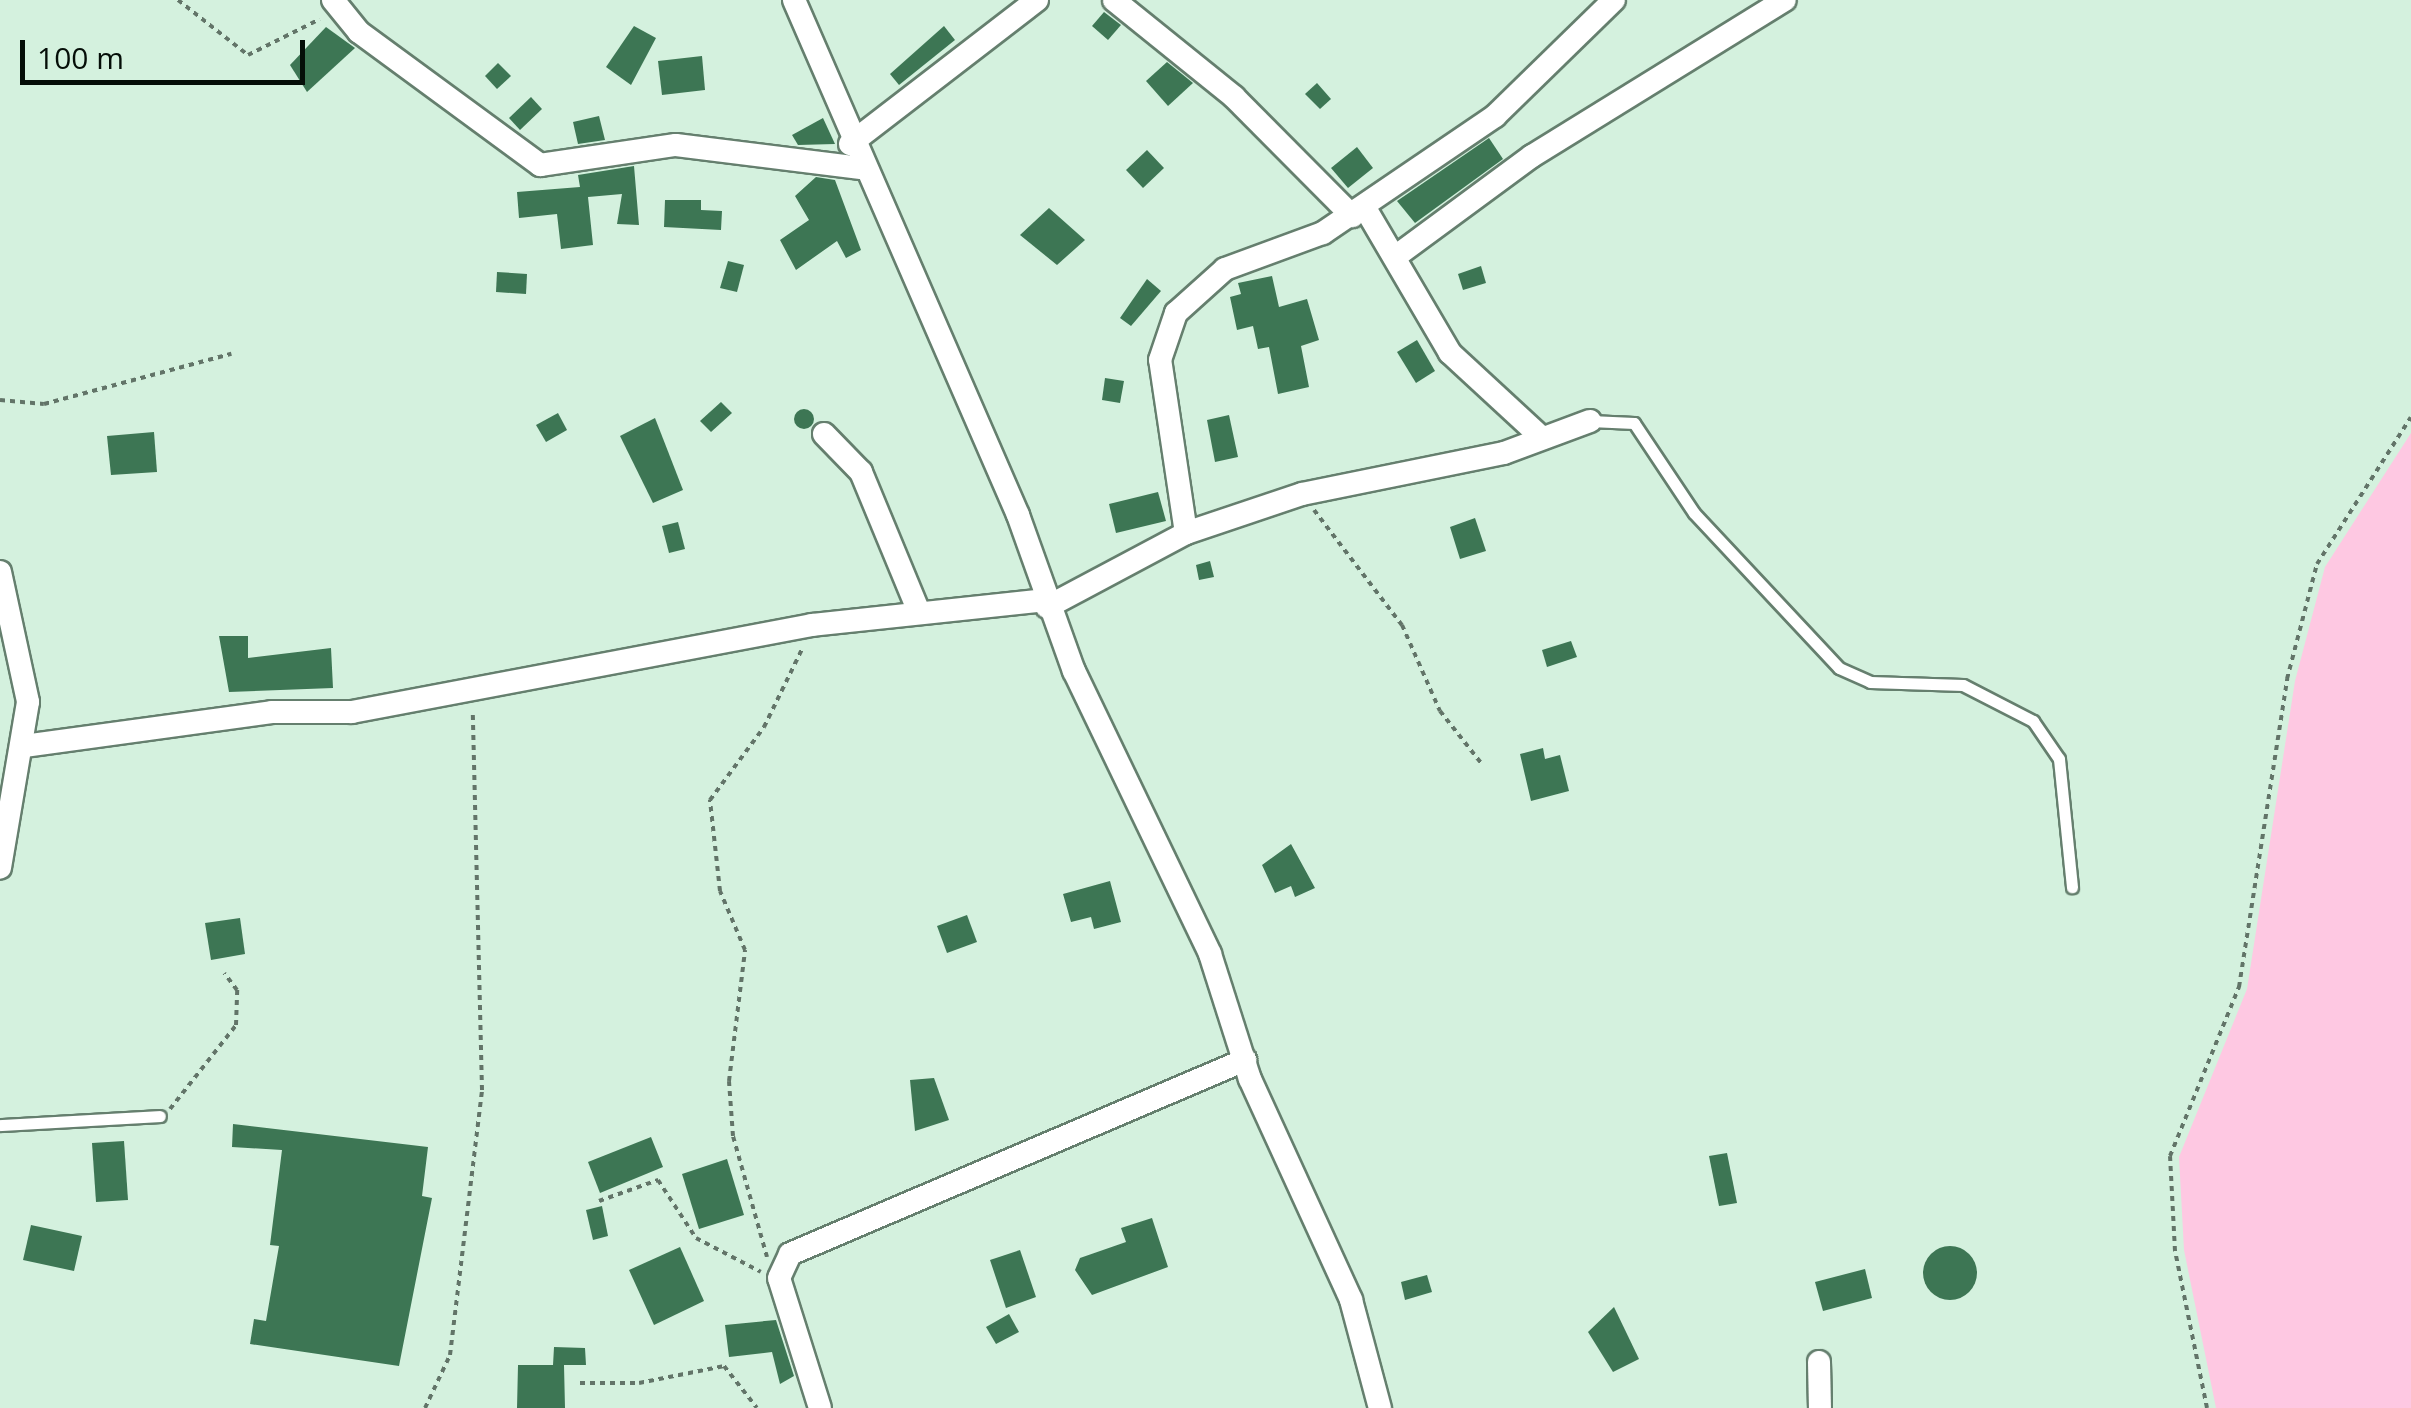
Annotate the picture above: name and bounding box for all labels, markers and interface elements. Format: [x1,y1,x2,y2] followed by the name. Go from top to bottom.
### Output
[25,20,310,82] scale bar
[37,37,124,78] text: 100 m

